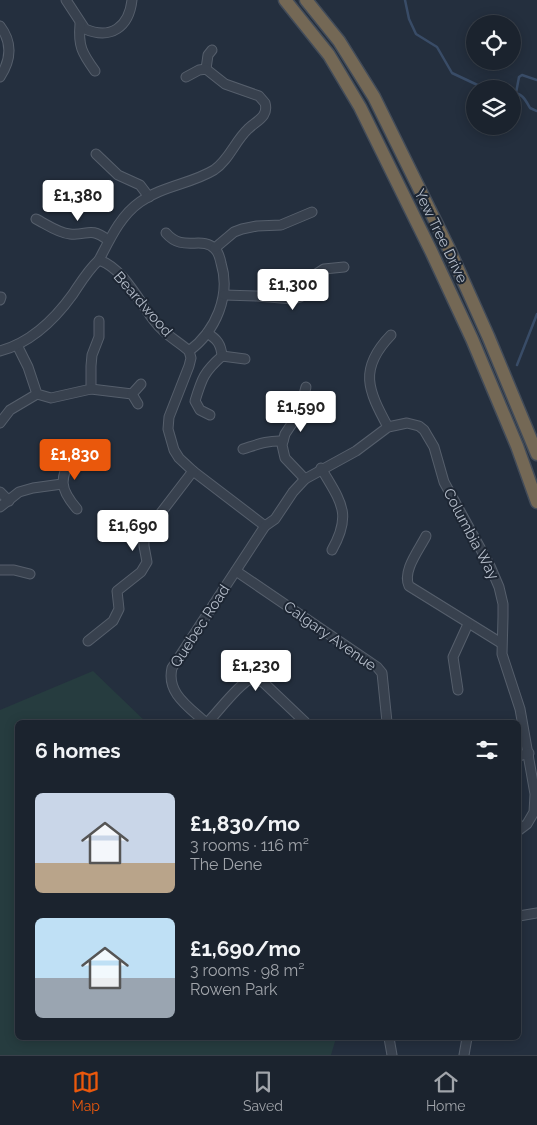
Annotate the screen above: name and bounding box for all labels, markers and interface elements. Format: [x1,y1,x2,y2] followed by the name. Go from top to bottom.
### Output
[466,15,521,135] map controls
[466,15,521,70] button: locate
[466,80,521,135] button: layers
[37,180,119,222] pin: £1,380
[54,186,102,205] text: £1,380
[411,186,472,286] street label: Yew Tree Drive
[110,268,176,340] street label: Beardwood
[252,268,334,311] pin: £1,300
[269,275,317,294] text: £1,300
[260,390,342,433] pin: £1,590
[277,397,325,416] text: £1,590
[34,438,116,481] pin: £1,830
[51,445,99,464] text: £1,830
[439,485,503,583] street label: Columbia Way
[92,510,174,552] pin: £1,690
[108,516,158,535] text: £1,690
[167,581,233,671] street label: Quebec Road
[280,597,380,675] street label: Calgary Avenue
[215,650,297,692] pin: £1,230
[232,656,280,675] text: £1,230
[473,736,501,764] icon: filters
[35,738,121,763] text: 6 homes
[190,811,300,836] text: £1,830/mo
[75,813,135,873] icon: home
[190,836,309,855] text: 3 rooms · 116 m²
[190,855,262,874] text: The Dene
[190,936,301,961] text: £1,690/mo
[75,938,135,998] icon: home
[190,961,305,980] text: 3 rooms · 98 m²
[190,980,278,999] text: Rowen Park
[71,1068,100,1114] tab: Map
[243,1068,283,1114] tab: Saved
[426,1068,466,1114] tab: Home

